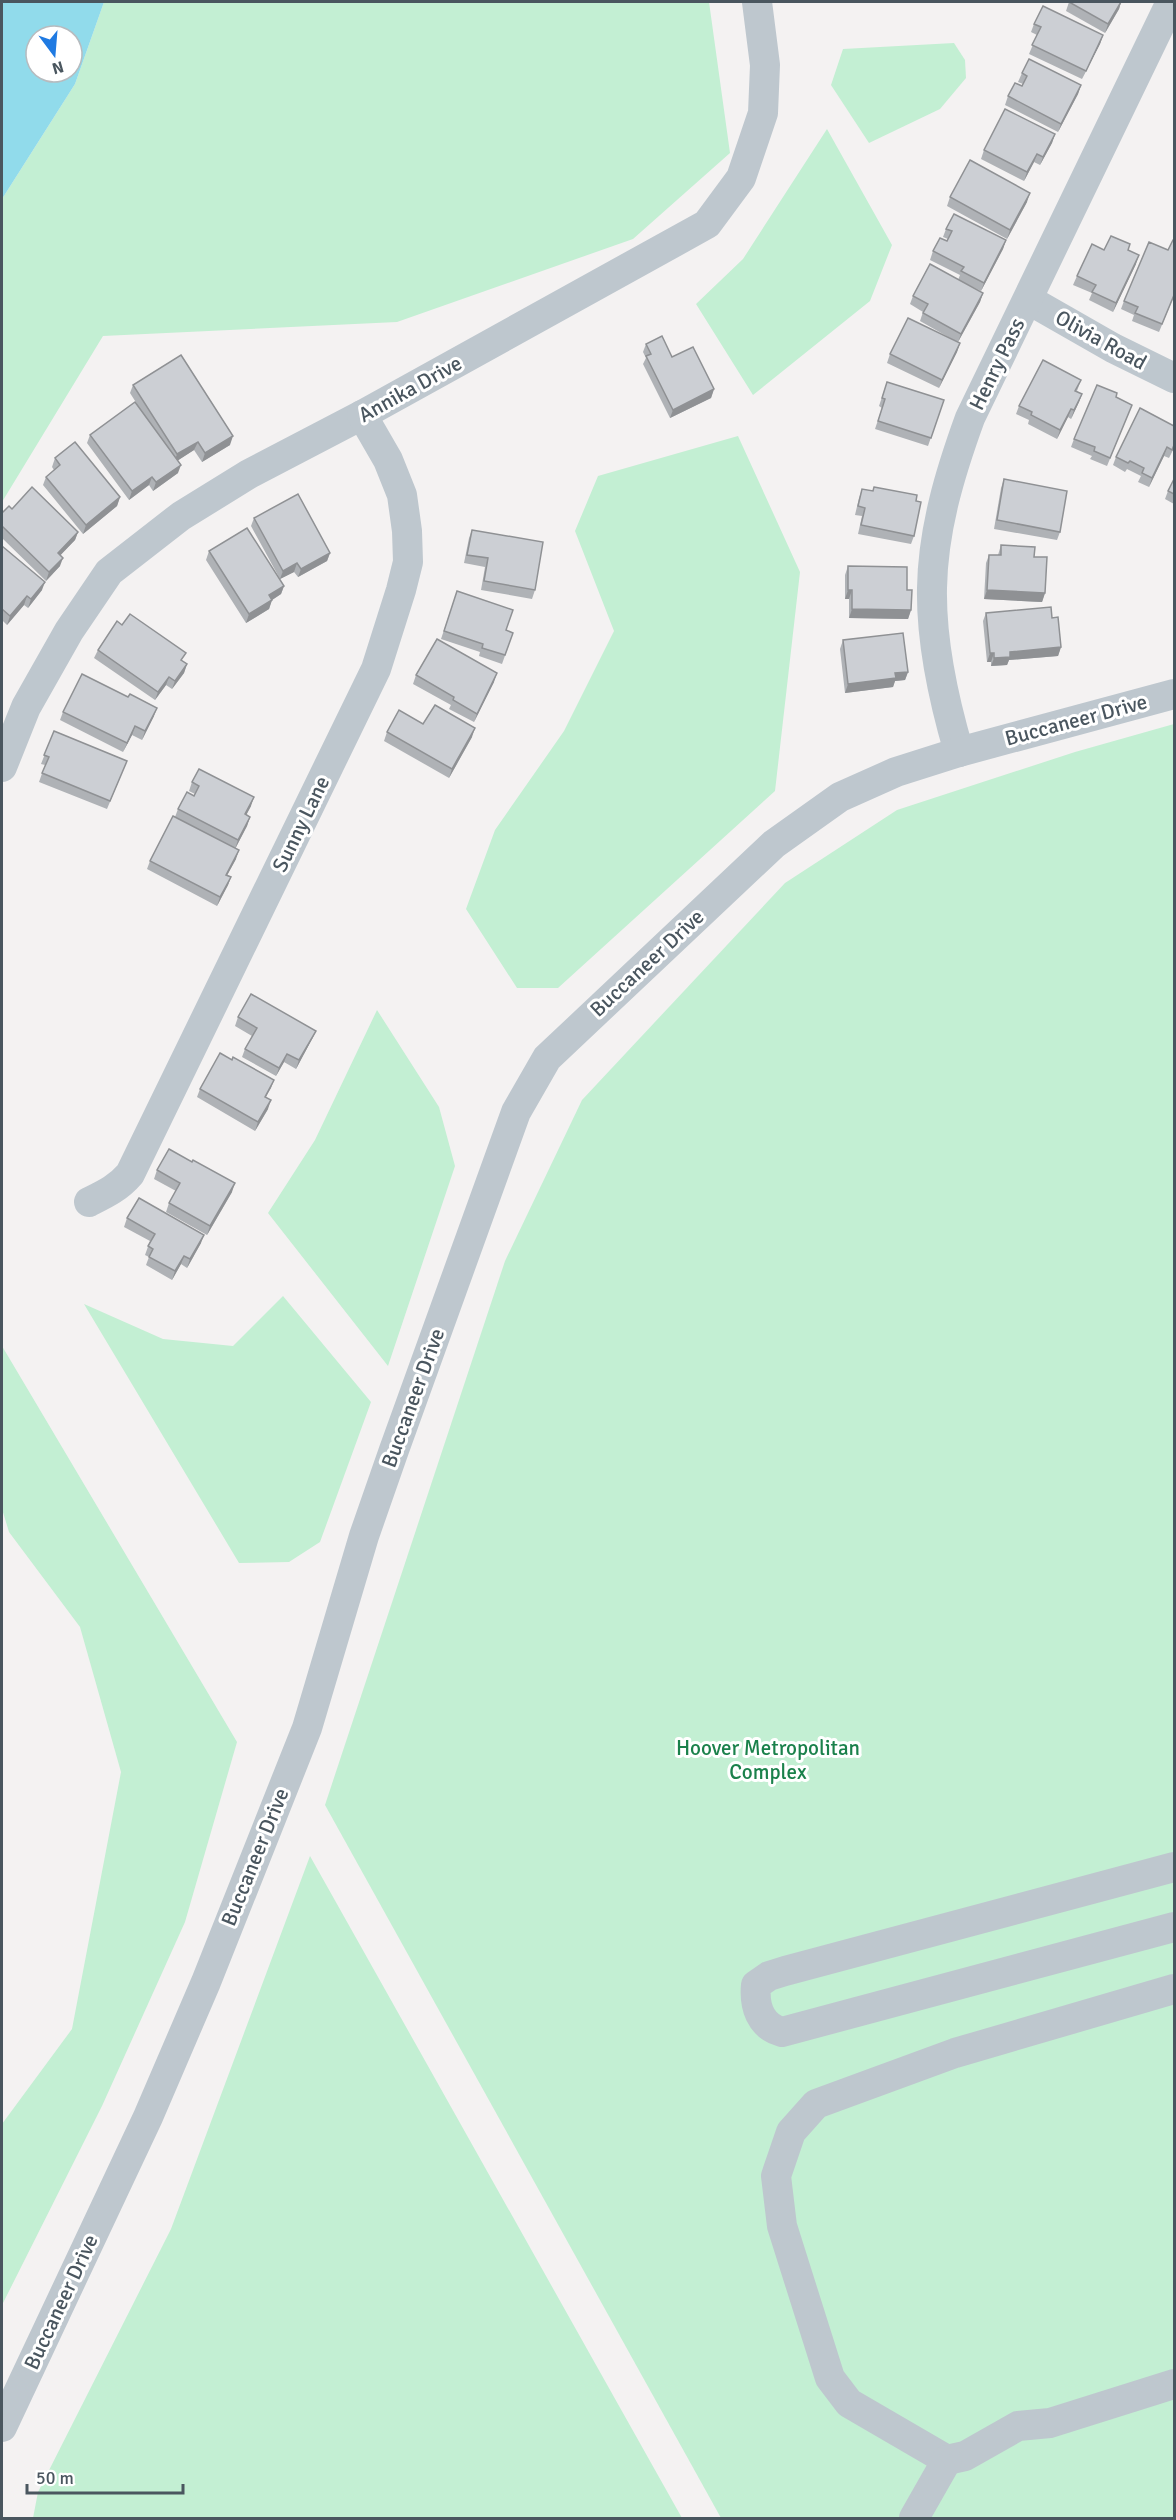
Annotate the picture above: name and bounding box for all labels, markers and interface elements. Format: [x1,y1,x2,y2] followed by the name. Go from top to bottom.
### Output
[24,24,84,84] north arrow
[50,56,66,79] text: N
[1051,304,1151,376] street label: Olivia Road
[964,314,1030,414] street label: Henry Pass
[354,350,466,428] street label: Annika Drive
[1002,689,1150,751] street label: Buccaneer Drive
[267,772,335,876] street label: Sunny Lane
[585,904,709,1022] street label: Buccaneer Drive
[376,1325,450,1471] street label: Buccaneer Drive
[676,1735,860,1785] park label: Hoover Metropolitan Complex
[216,1784,294,1930] street label: Buccaneer Drive
[18,2230,104,2374] street label: Buccaneer Drive
[27,2457,183,2495] scale bar
[36,2467,74,2489] text: 50 m

